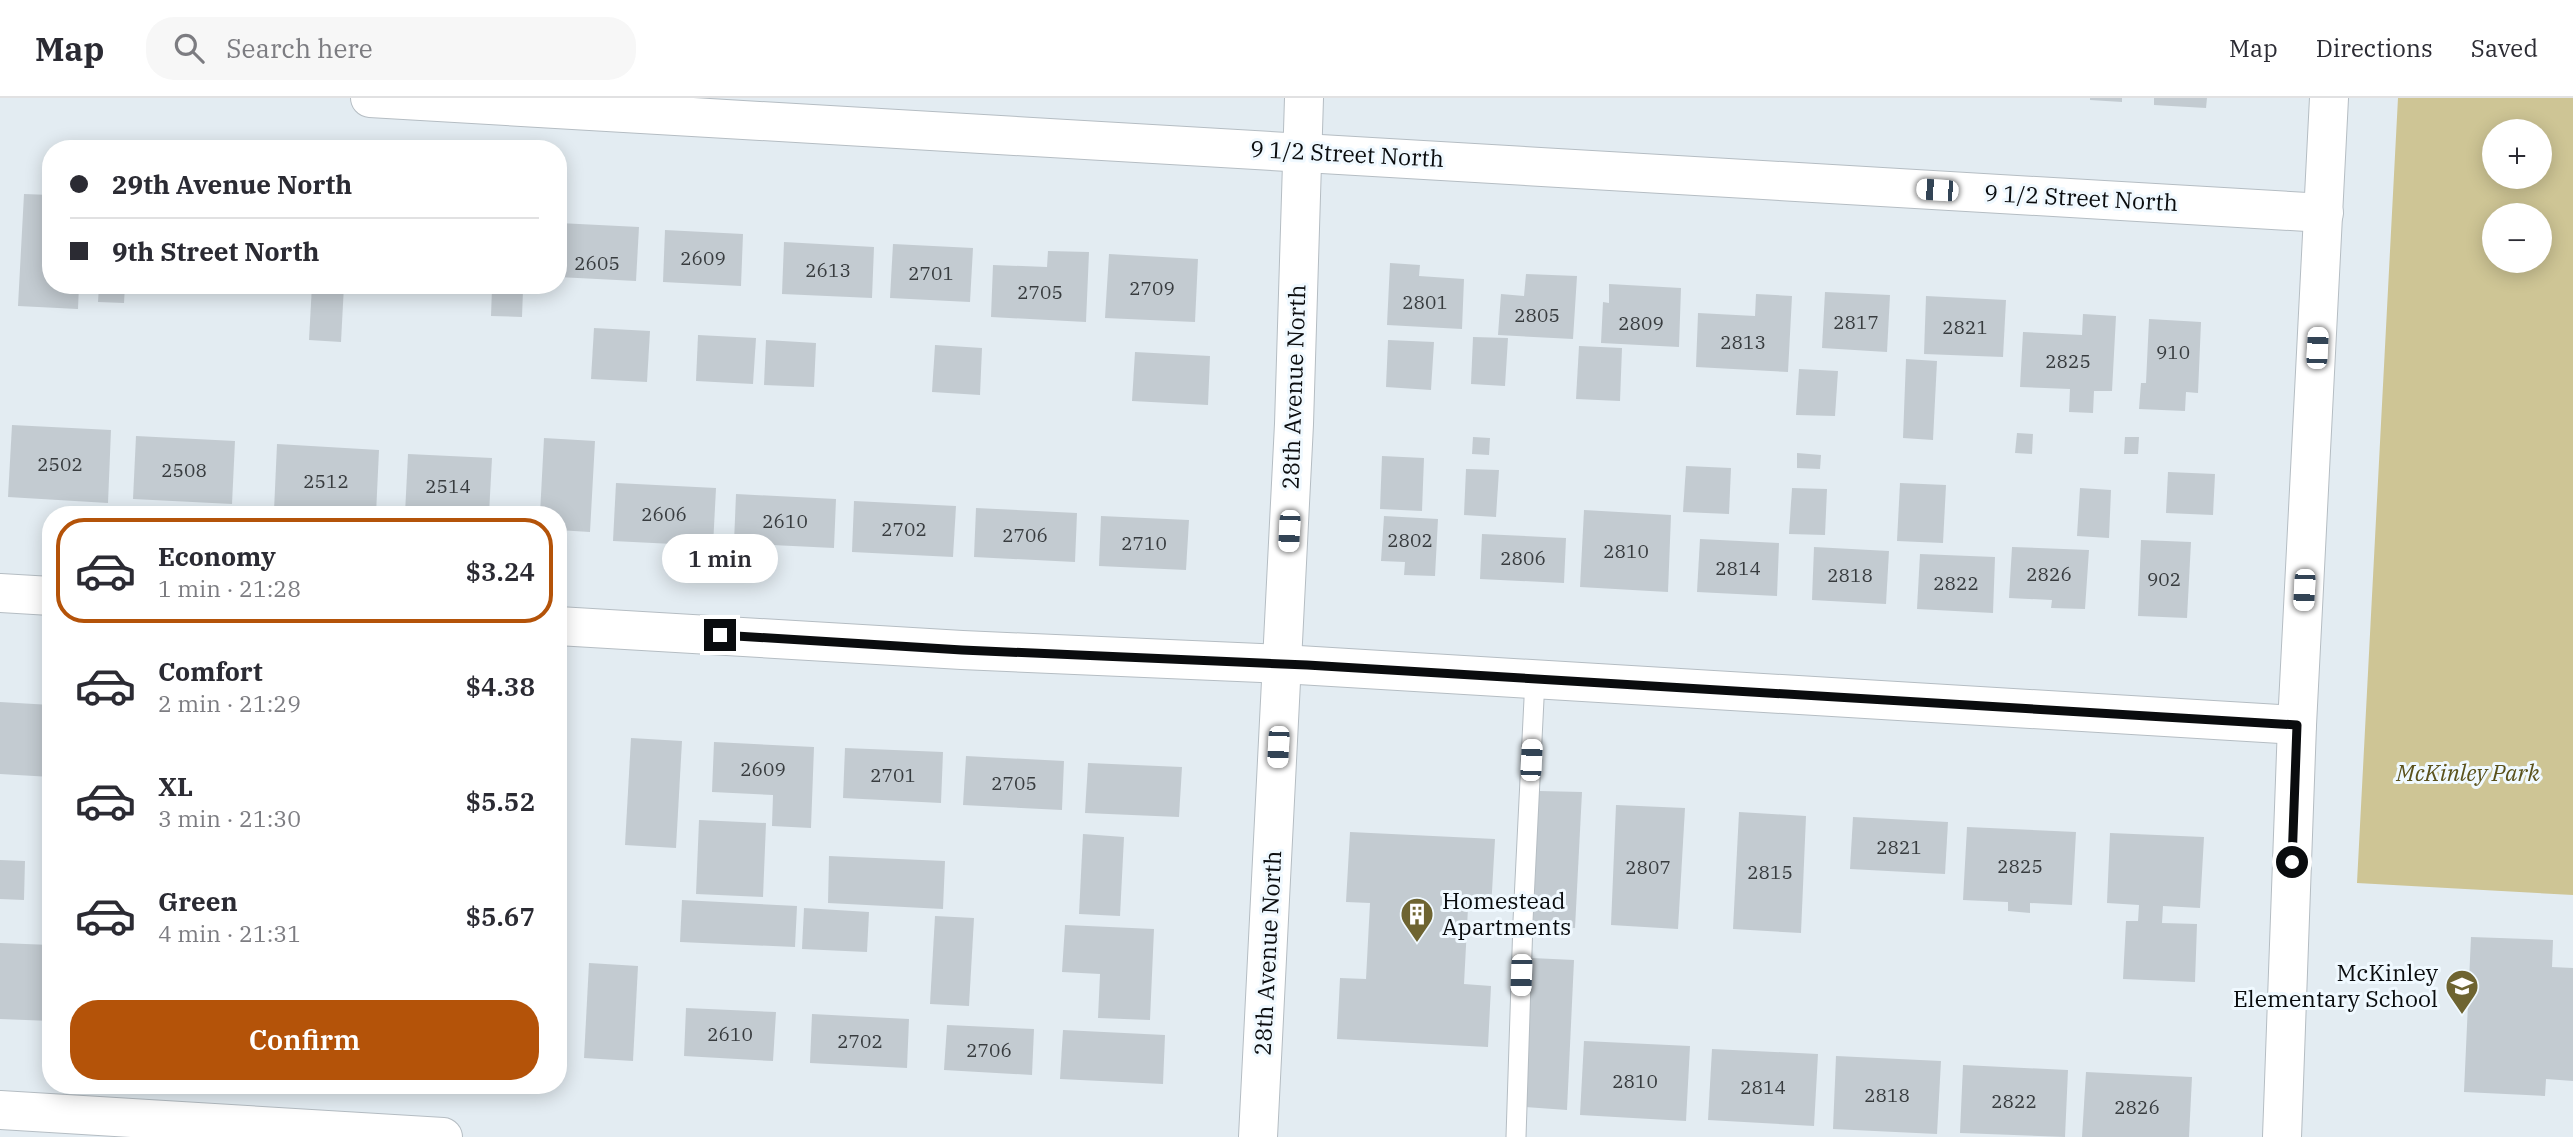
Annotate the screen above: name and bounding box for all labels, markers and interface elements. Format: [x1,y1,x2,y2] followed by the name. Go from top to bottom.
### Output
[146,17,636,80] search box
[35,27,104,70] text: Map
[170,29,208,67] icon: search
[226,31,373,65] text: Search here
[2229,32,2278,64] text: Map
[2316,32,2433,64] text: Directions
[2471,32,2538,64] text: Saved
[2482,119,2552,273] map controls
[2482,119,2552,189] button: +
[1249,133,1445,173] street label: 9 1/2 Street North
[112,167,352,201] text: 29th Avenue North
[1983,177,2179,217] street label: 9 1/2 Street North
[1916,178,1959,202] car
[2482,203,2552,273] button: −
[112,234,319,268] text: 9th Street North
[680,246,726,270] house number: 2609
[574,251,620,275] house number: 2605
[805,258,851,282] house number: 2613
[908,261,954,285] house number: 2701
[1129,276,1175,300] house number: 2709
[1017,280,1063,304] house number: 2705
[1274,284,1312,490] street label: 28th Avenue North
[1402,290,1448,314] house number: 2801
[1514,303,1560,327] house number: 2805
[1833,310,1879,334] house number: 2817
[1618,311,1664,335] house number: 2809
[1942,315,1988,339] house number: 2821
[2306,326,2329,370] car
[1720,330,1766,354] house number: 2813
[2156,340,2190,364] house number: 910
[2045,349,2091,373] house number: 2825
[37,452,83,476] house number: 2502
[161,458,207,482] house number: 2508
[303,469,349,493] house number: 2512
[425,474,471,498] house number: 2514
[641,502,687,526] house number: 2606
[762,509,808,533] house number: 2610
[1278,509,1301,553] car
[881,517,927,541] house number: 2702
[1002,523,1048,547] house number: 2706
[1387,528,1433,552] house number: 2802
[1121,531,1167,555] house number: 2710
[662,533,778,582] callout: 1 min
[74,539,137,602] icon: car
[158,539,276,573] text: Economy
[1603,539,1649,563] house number: 2810
[688,543,752,573] text: 1 min
[1500,546,1546,570] house number: 2806
[466,554,535,588] text: $3.24
[1715,556,1761,580] house number: 2814
[2026,562,2072,586] house number: 2826
[1827,563,1873,587] house number: 2818
[2147,567,2181,591] house number: 902
[2293,568,2316,612] car
[1933,571,1979,595] house number: 2822
[158,573,301,603] text: 1 min · 21:28
[704,619,736,651] route end
[74,654,137,717] icon: car
[158,654,263,688] text: Comfort
[466,669,535,703] text: $4.38
[158,688,301,718] text: 2 min · 21:29
[1267,725,1290,769] car
[1520,738,1543,782] car
[740,757,786,781] house number: 2609
[2395,757,2540,787] park label: McKinley Park
[870,763,916,787] house number: 2701
[74,769,137,832] icon: car
[158,769,193,803] text: XL
[991,771,1037,795] house number: 2705
[466,784,535,818] text: $5.52
[158,803,301,833] text: 3 min · 21:30
[1876,835,1922,859] house number: 2821
[2276,846,2308,878] route start
[1247,850,1287,1056] street label: 28th Avenue North
[1997,854,2043,878] house number: 2825
[1625,855,1671,879] house number: 2807
[1747,860,1793,884] house number: 2815
[74,884,137,947] icon: car
[158,884,238,918] text: Green
[1442,885,1571,941] place label: Homestead Apartments
[1398,895,1436,944] building icon: Homestead Apartments
[466,899,535,933] text: $5.67
[158,918,301,948] text: 4 min · 21:31
[1510,954,1533,996] car
[2233,957,2439,1013] place label: McKinley Elementary School
[2443,967,2481,1016] school or university icon: McKinley Elementary School
[70,1000,539,1080] button: Confirm
[707,1022,753,1046] house number: 2610
[837,1029,883,1053] house number: 2702
[966,1038,1012,1062] house number: 2706
[1612,1069,1658,1093] house number: 2810
[1740,1075,1786,1099] house number: 2814
[1864,1083,1910,1107] house number: 2818
[1991,1089,2037,1113] house number: 2822
[2114,1095,2160,1119] house number: 2826

